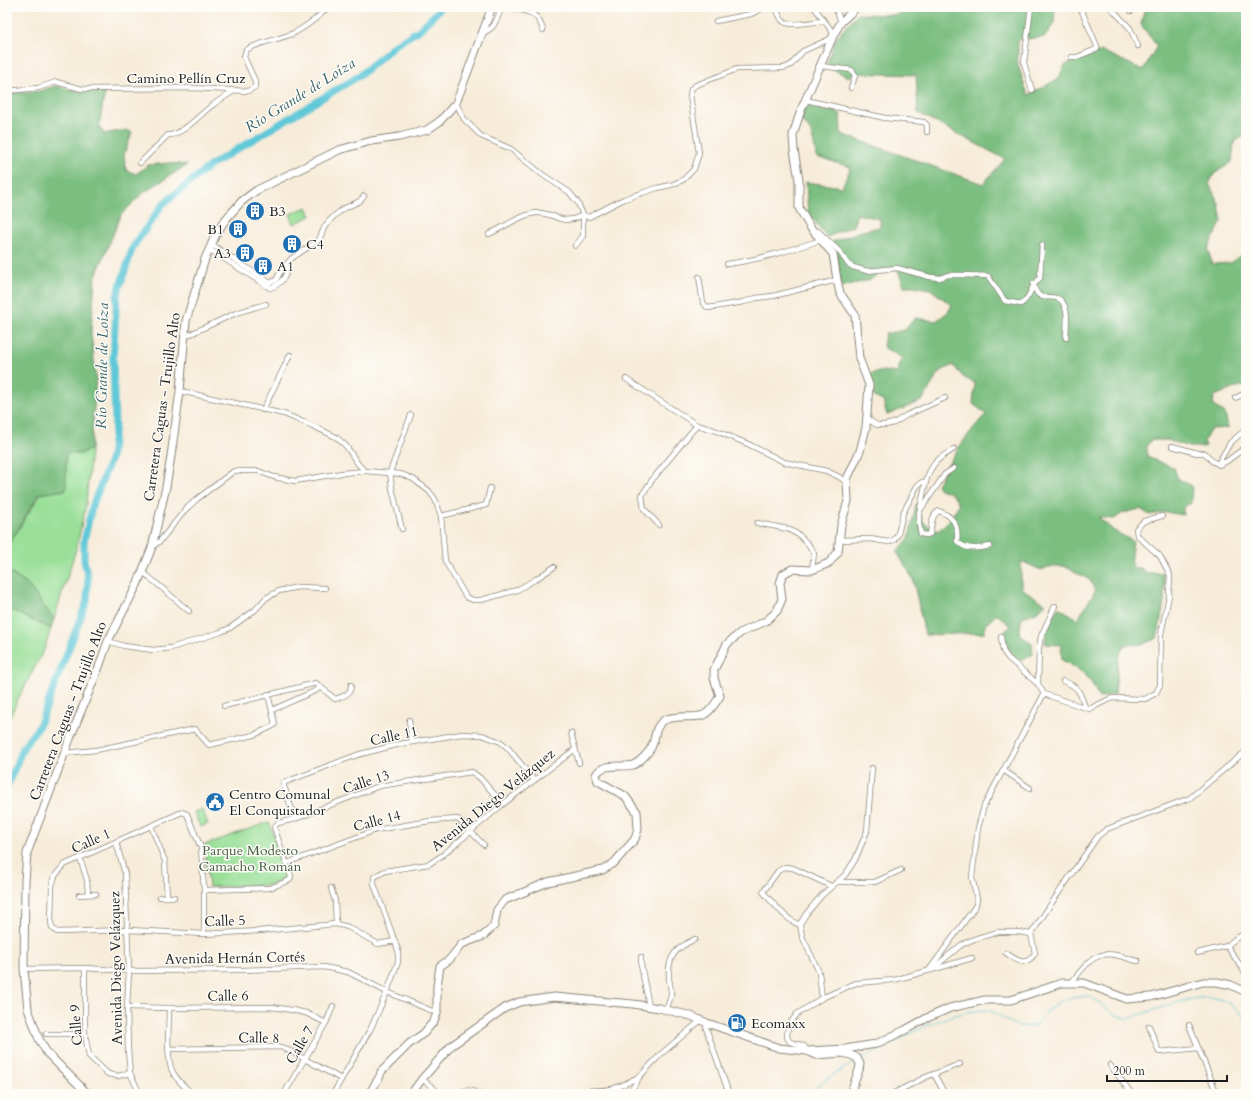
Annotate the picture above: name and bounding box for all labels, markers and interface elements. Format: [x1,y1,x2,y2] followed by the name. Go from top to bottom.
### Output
[241,53,359,137] water label: Río Grande de Loíza
[127,69,246,88] street label: Camino Pellín Cruz
[244,200,266,222] building icon: B3
[269,202,286,221] place label: B3
[227,218,249,240] building icon: B1
[207,220,224,239] place label: B1
[281,233,303,255] building icon: C4
[306,235,324,254] place label: C4
[234,242,256,264] building icon: A3
[214,244,231,263] place label: A3
[252,255,274,277] building icon: A1
[277,257,294,276] place label: A1
[91,302,113,429] water label: Río Grande de Loíza
[139,311,185,503] street label: Carretera Caguas - Trujillo Alto
[25,618,111,803] street label: Carretera Caguas - Trujillo Alto
[368,722,420,750] street label: Calle 11
[427,744,559,856] street label: Avenida Diego Velázquez
[340,765,392,799] street label: Calle 13
[229,785,331,820] place label: Centro Comunal El Conquistador
[204,791,226,813] public building icon: Centro Comunal El Conquistador
[351,806,403,836] street label: Calle 14
[68,824,114,858] street label: Calle 1
[198,841,302,876] park label: Parque Modesto Camacho Román
[105,890,127,1045] street label: Avenida Diego Velázquez
[204,911,246,931] street label: Calle 5
[165,947,306,969] street label: Avenida Hernán Cortés
[207,986,249,1006] street label: Calle 6
[65,1004,87,1046] street label: Calle 9
[726,1012,748,1034] fuel station icon: Ecomaxx
[751,1014,805,1033] place label: Ecomaxx
[281,1022,319,1068] street label: Calle 7
[238,1028,280,1048] street label: Calle 8
[1107,1057,1227,1083] scale bar
[1113,1063,1146,1079] text: 200 m

